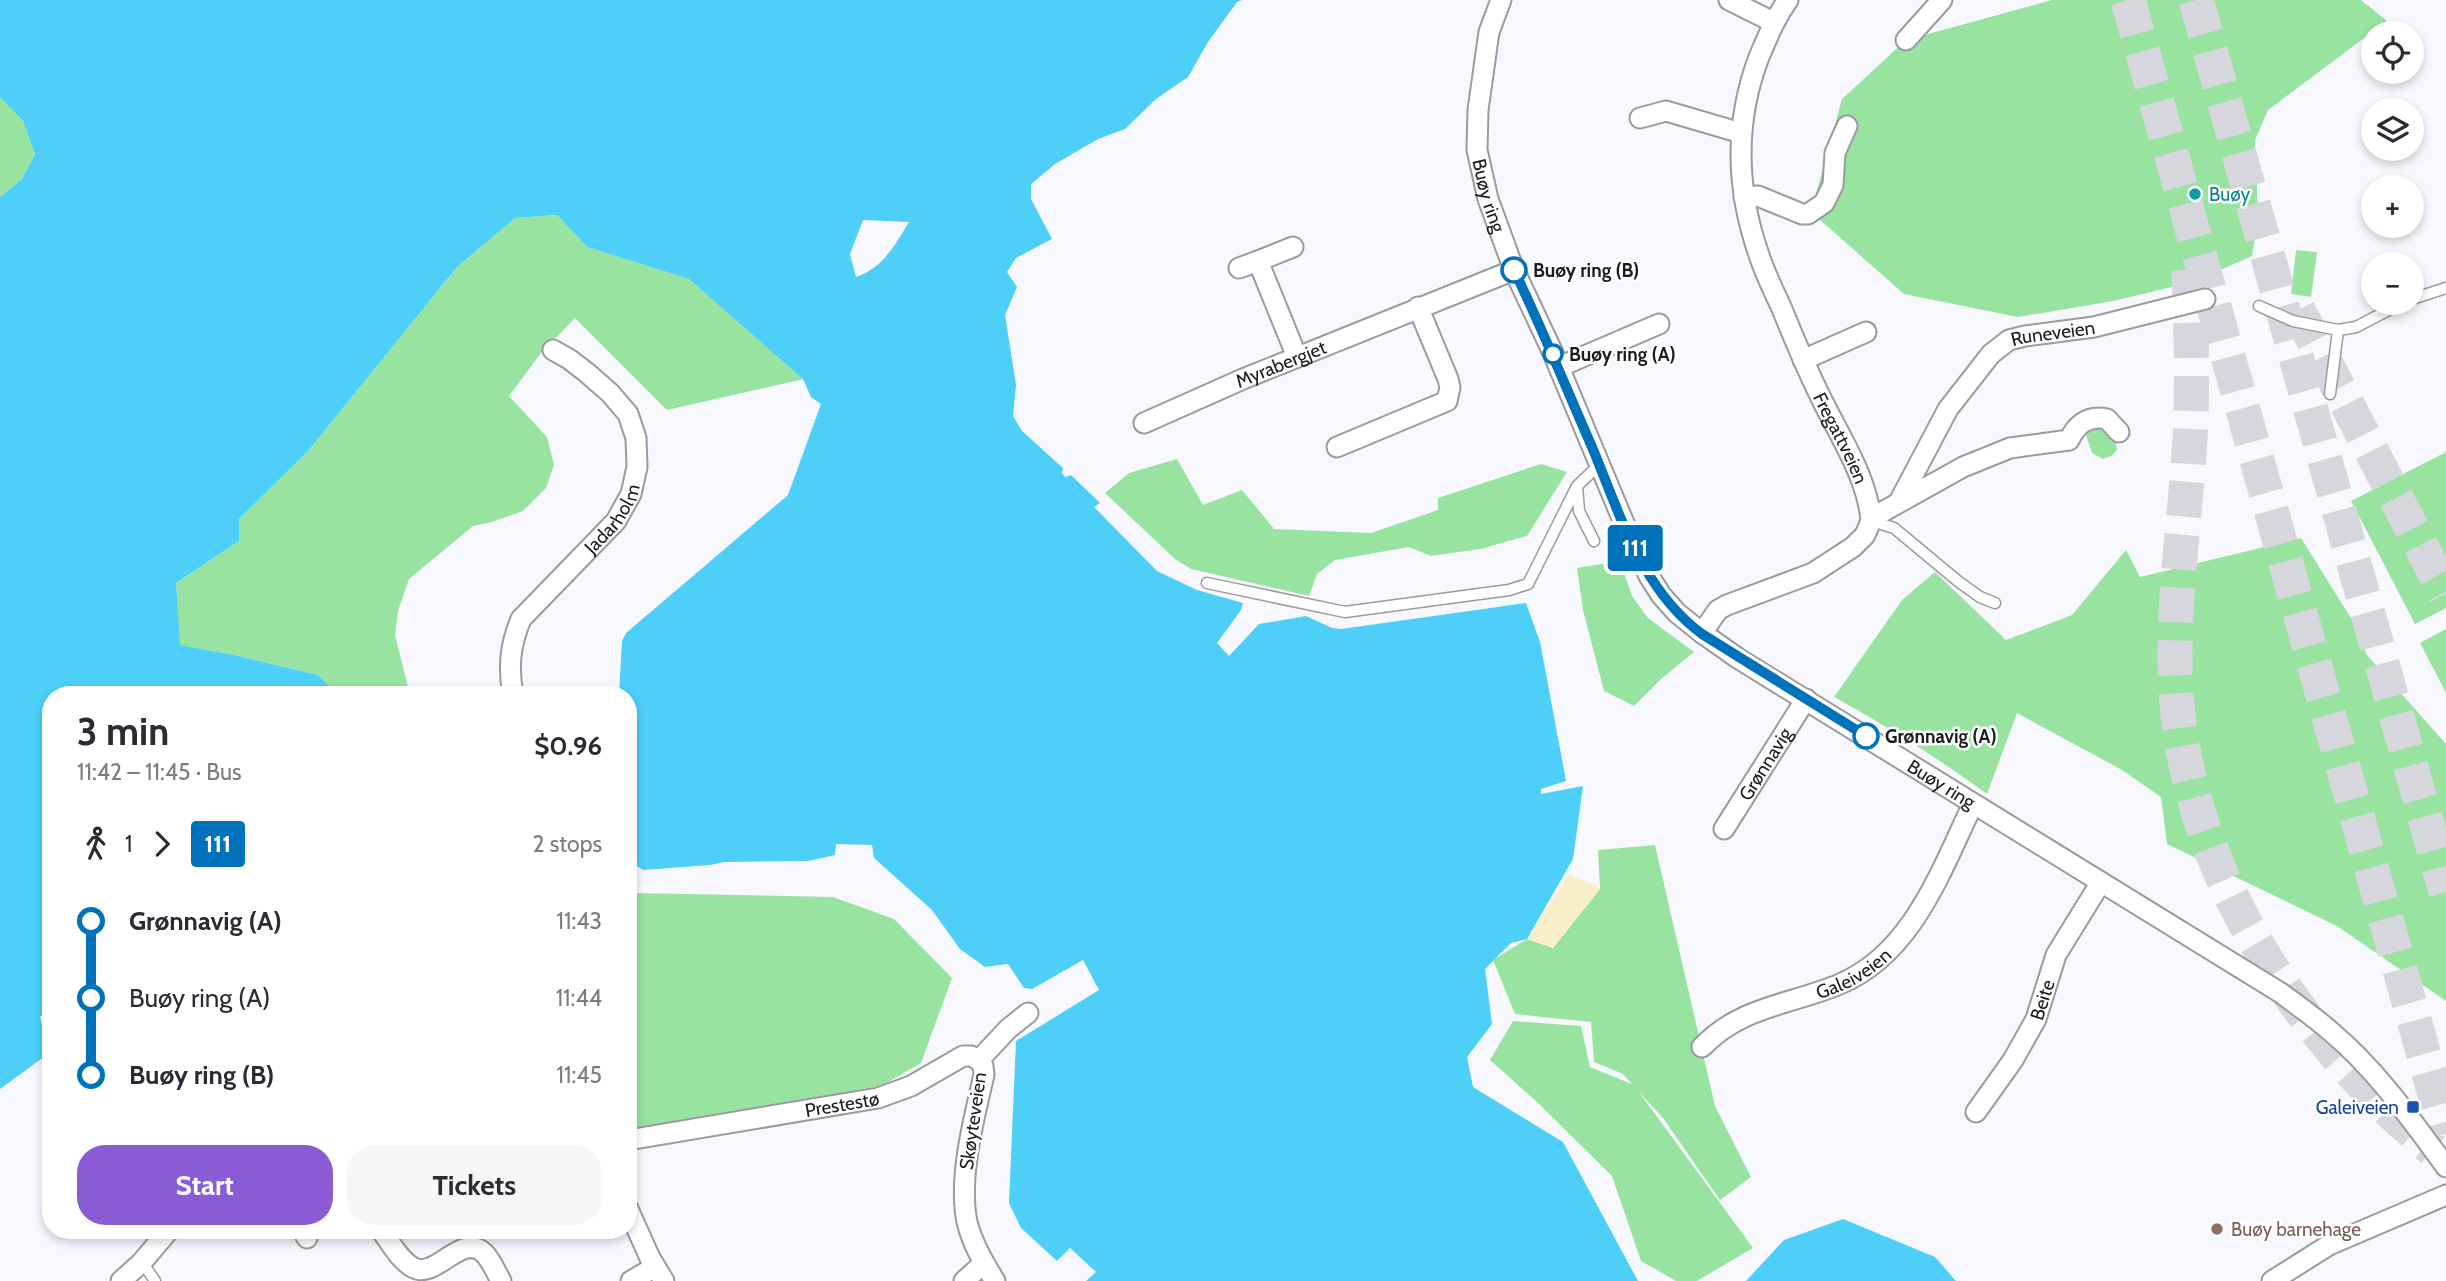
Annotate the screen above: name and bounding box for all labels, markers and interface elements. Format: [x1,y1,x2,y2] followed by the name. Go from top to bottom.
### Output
[2361,21,2424,315] map controls
[2361,21,2424,84] button: locate
[2361,98,2424,161] button: layers
[1468,157,1511,236] street label: Buøy ring
[2361,175,2424,238] button: +
[2209,183,2250,206] place label: Buøy
[2187,186,2203,202] marker: Buøy
[2361,252,2424,315] button: −
[1501,257,1527,283] marker: Buøy ring (B)
[1533,259,1639,282] place label: Buøy ring (B)
[2008,315,2096,351] street label: Runeveien
[1232,335,1330,392] street label: Myrabergjet
[1569,343,1676,366] place label: Buøy ring (A)
[1543,344,1563,364] marker: Buøy ring (A)
[1809,389,1873,487] street label: Fregattveien
[579,482,644,559] street label: Jadarholm
[1595,525,1675,571] line badge: 111
[1622,533,1648,562] text: 111
[77,708,169,755] text: 3 min
[1734,723,1797,805] street label: Grønnavig
[1853,723,1879,749] marker: Grønnavig (A)
[1885,725,1997,748] place label: Grønnavig (A)
[534,730,602,762] text: $0.96
[1903,754,1980,814] street label: Buøy ring
[77,758,242,786] text: 11:42 – 11:45 · Bus
[77,825,115,863] icon: walk
[143,825,181,863] icon: forward
[205,829,231,858] text: 111
[125,830,133,858] text: 1
[533,830,602,858] text: 2 stops
[129,905,282,937] text: Grønnavig (A)
[556,907,602,935] text: 11:43
[1813,943,1896,1004] street label: Galeiveien
[2025,976,2059,1023] street label: Beite
[129,982,270,1014] text: Buøy ring (A)
[556,984,602,1012] text: 11:44
[129,1059,274,1091] text: Buøy ring (B)
[556,1061,602,1089] text: 11:45
[955,1071,991,1171] street label: Skøyteveien
[803,1087,881,1122] street label: Prestestø
[2316,1096,2399,1119] place label: Galeiveien
[2405,1099,2421,1115] marker: Galeiveien
[77,1145,333,1225] button: Start
[347,1145,602,1225] button: Tickets
[2231,1218,2361,1241] place label: Buøy barnehage
[2209,1221,2225,1237] marker: Buøy barnehage

